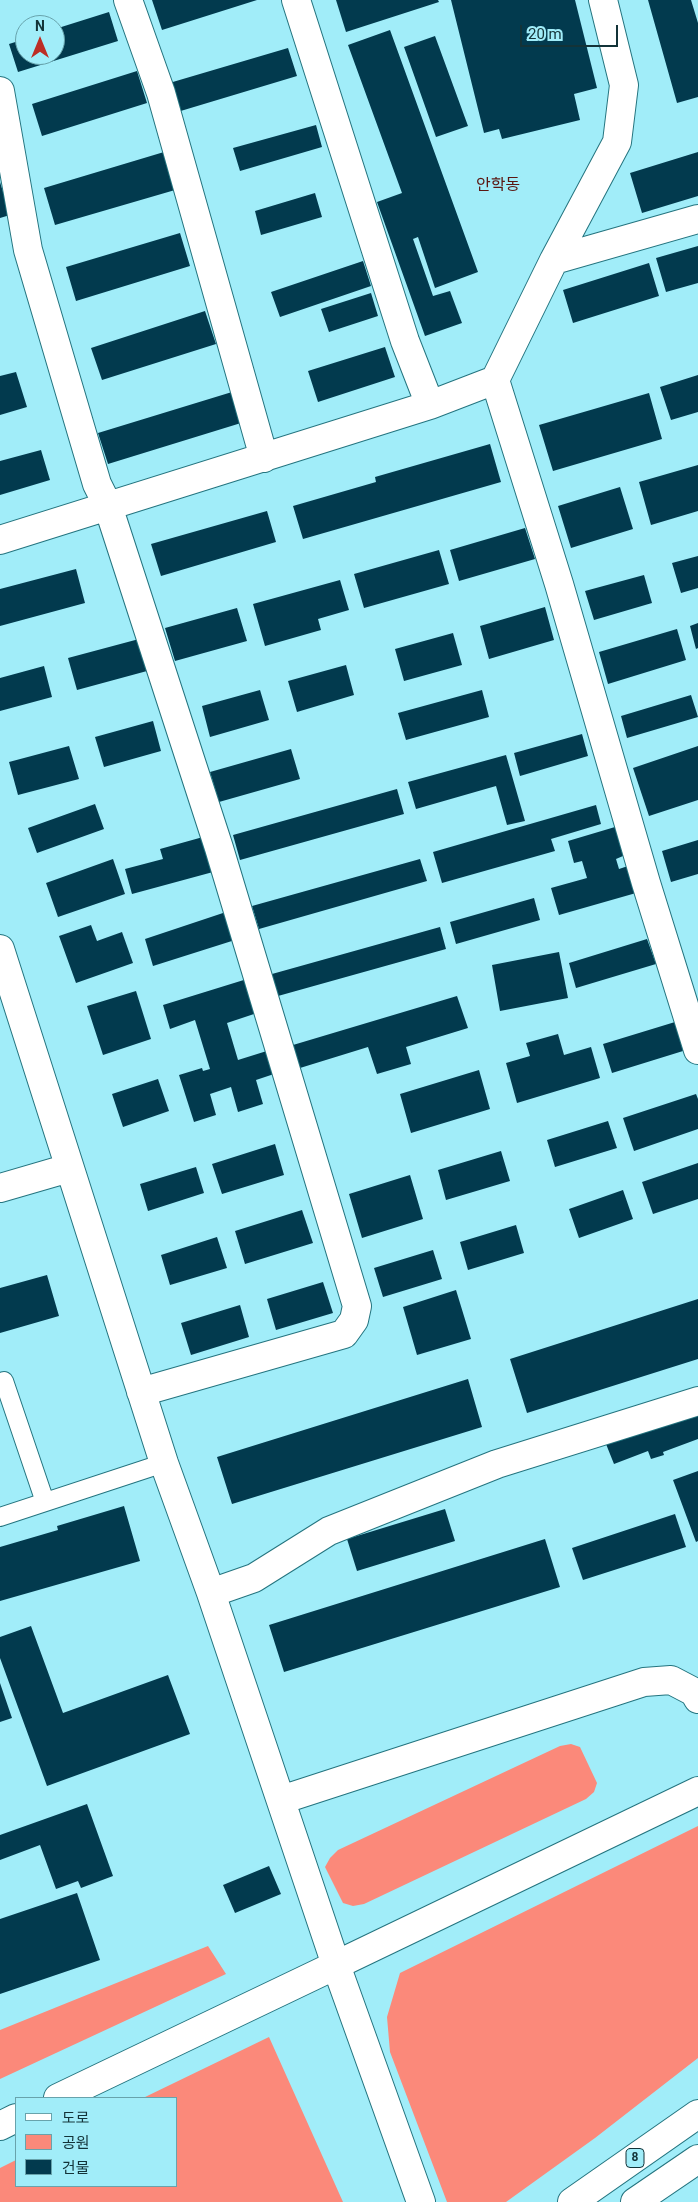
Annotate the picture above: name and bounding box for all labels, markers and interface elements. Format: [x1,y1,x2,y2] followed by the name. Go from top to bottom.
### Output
[15,15,65,65] north arrow
[523,15,620,47] scale bar
[35,18,45,34] text: N
[528,25,562,43] text: 20 m
[476,176,520,196] district label: 안학동
[15,2097,178,2187] legend
[62,2109,90,2127] text: 도로
[62,2134,90,2152] text: 공원
[626,2148,644,2168] road number: 8
[62,2159,90,2177] text: 건물

